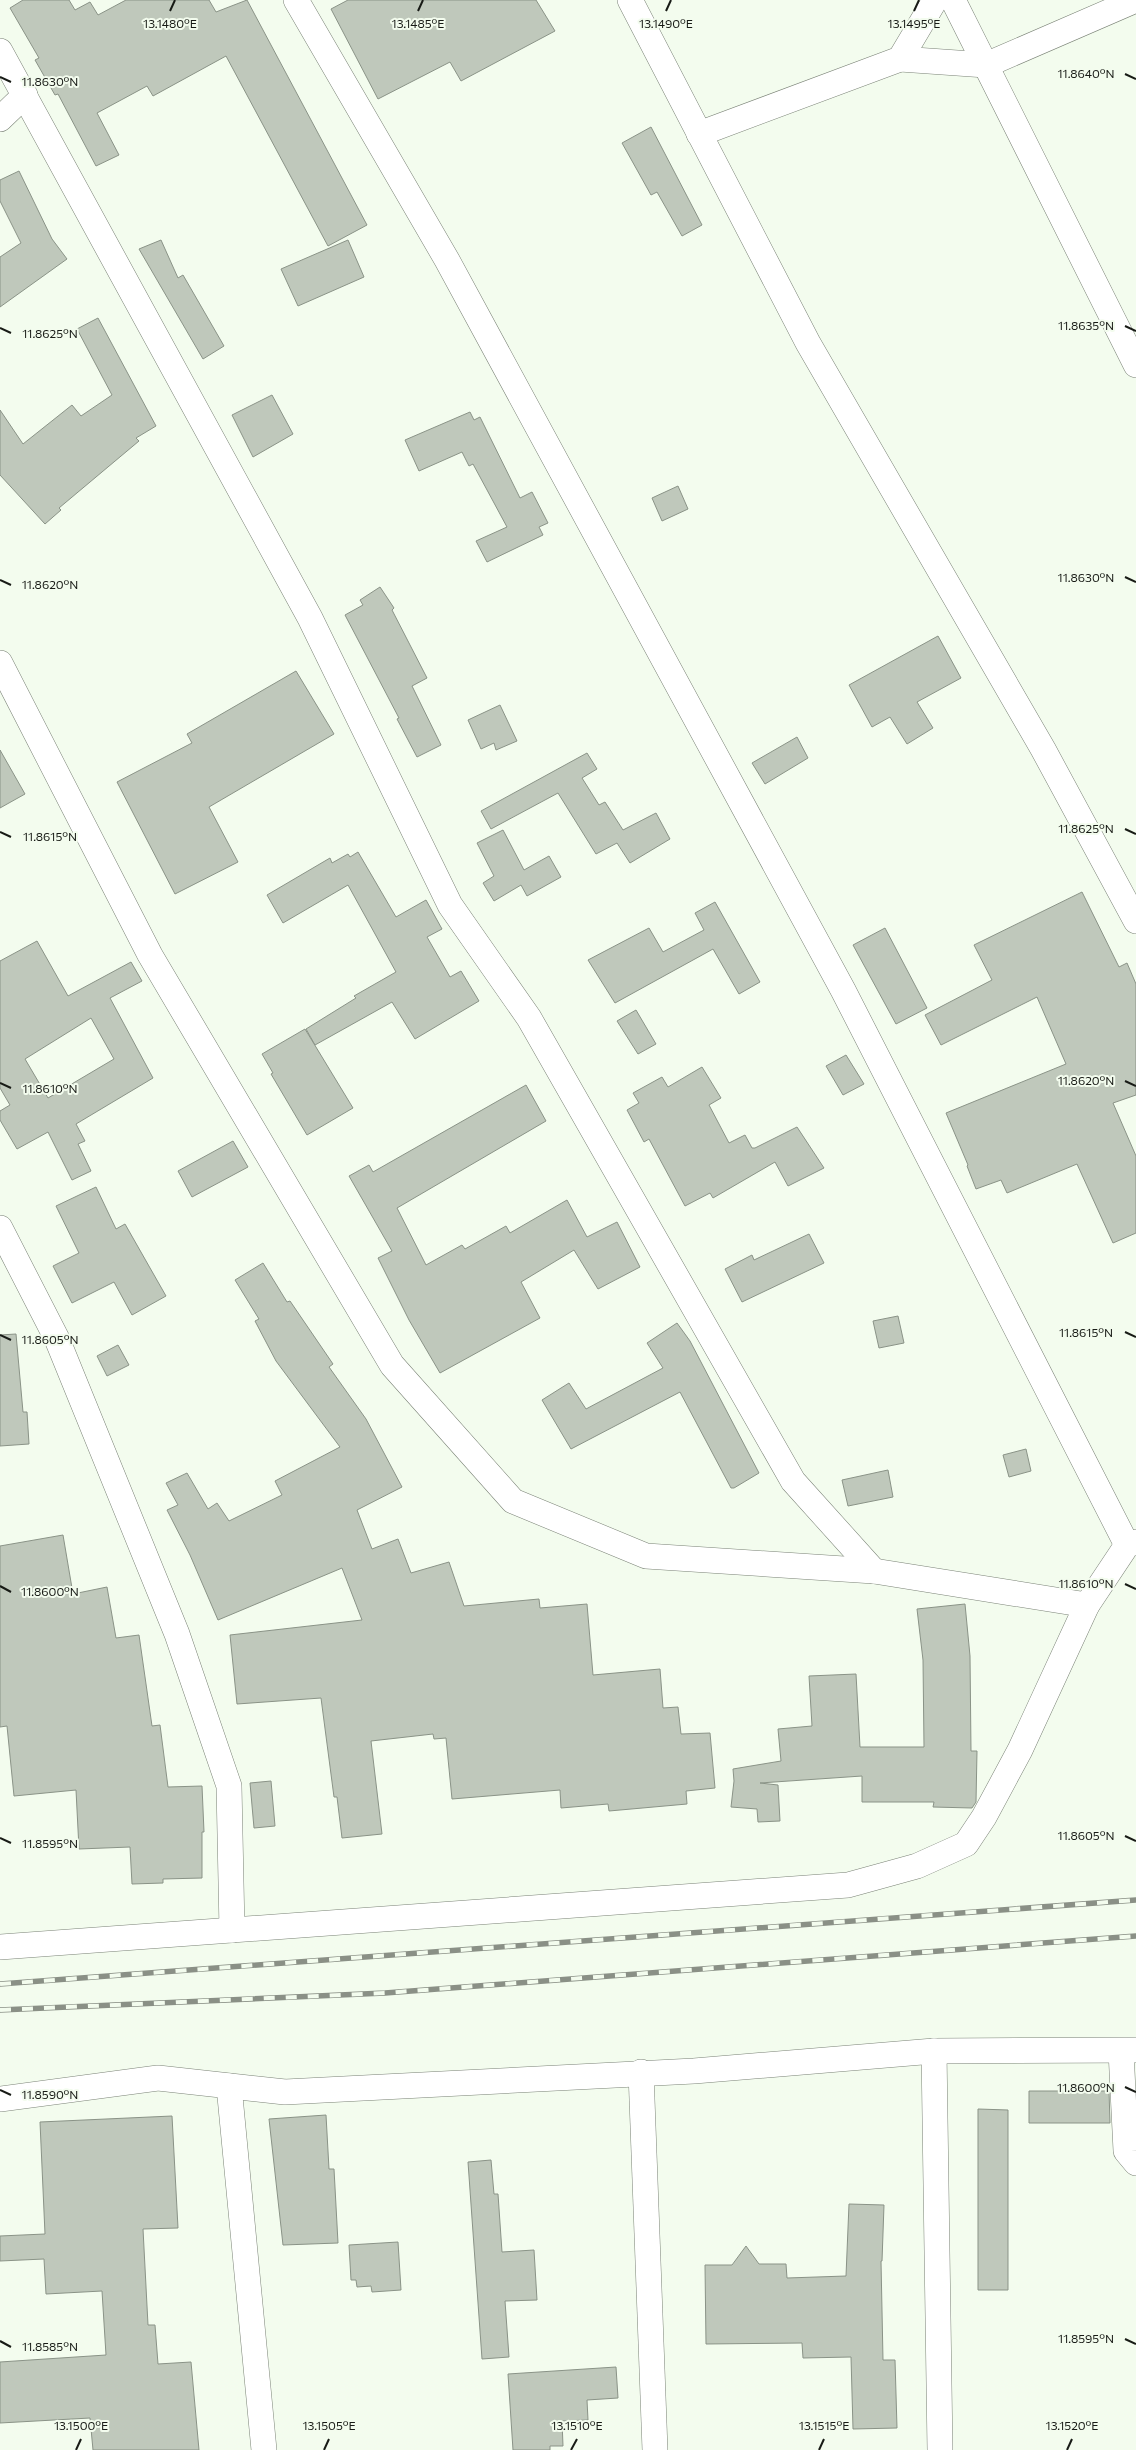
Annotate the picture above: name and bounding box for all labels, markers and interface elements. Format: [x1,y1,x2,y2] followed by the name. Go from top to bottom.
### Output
[143,16,197,30] text: 13.1480°E
[392,16,444,30] text: 13.1485°E
[639,16,693,30] text: 13.1490°E
[888,16,940,30] text: 13.1495°E
[1057,66,1115,80] text: 11.8640°N
[22,74,78,88] text: 11.8630°N
[1058,318,1114,332] text: 11.8635°N
[22,326,78,340] text: 11.8625°N
[1058,570,1114,584] text: 11.8630°N
[22,577,78,591] text: 11.8620°N
[1058,821,1114,835] text: 11.8625°N
[23,829,77,843] text: 11.8615°N
[1058,1073,1114,1087] text: 11.8620°N
[22,1081,78,1095] text: 11.8610°N
[1059,1325,1113,1339] text: 11.8615°N
[22,1332,78,1346] text: 11.8605°N
[1058,1576,1114,1590] text: 11.8610°N
[21,1584,79,1598] text: 11.8600°N
[1058,1828,1114,1842] text: 11.8605°N
[22,1836,78,1850] text: 11.8595°N
[1057,2080,1115,2094] text: 11.8600°N
[22,2087,78,2101] text: 11.8590°N
[1058,2331,1114,2345] text: 11.8595°N
[22,2339,78,2353] text: 11.8585°N
[54,2418,108,2432] text: 13.1500°E
[302,2418,356,2432] text: 13.1505°E
[551,2418,603,2432] text: 13.1510°E
[799,2418,849,2432] text: 13.1515°E
[1046,2418,1098,2432] text: 13.1520°E

